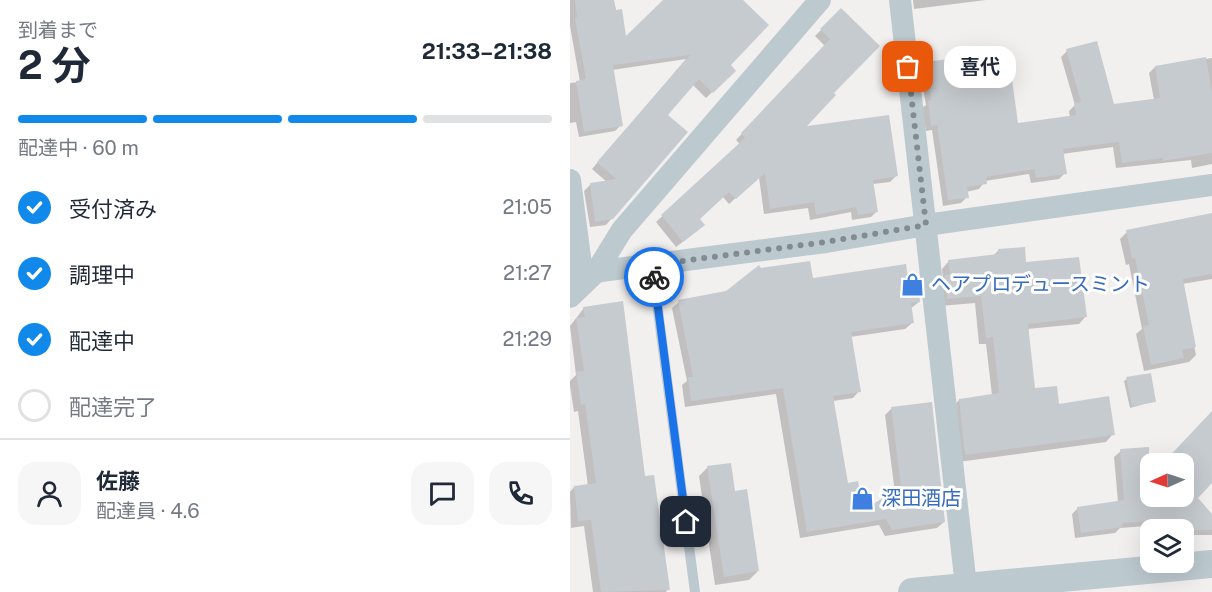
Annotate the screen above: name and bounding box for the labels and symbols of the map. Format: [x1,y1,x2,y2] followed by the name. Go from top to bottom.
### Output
[882,41,933,92] pin
[944,46,1016,88] callout: 喜代
[624,247,684,307] courier
[900,271,926,297] shop icon: ヘアプロデュースミント
[931,272,1150,296] place label: ヘアプロデュースミント
[1140,453,1194,507] north arrow
[850,485,876,511] shop icon: 深田酒店
[881,486,961,510] place label: 深田酒店
[660,496,711,547] pin

